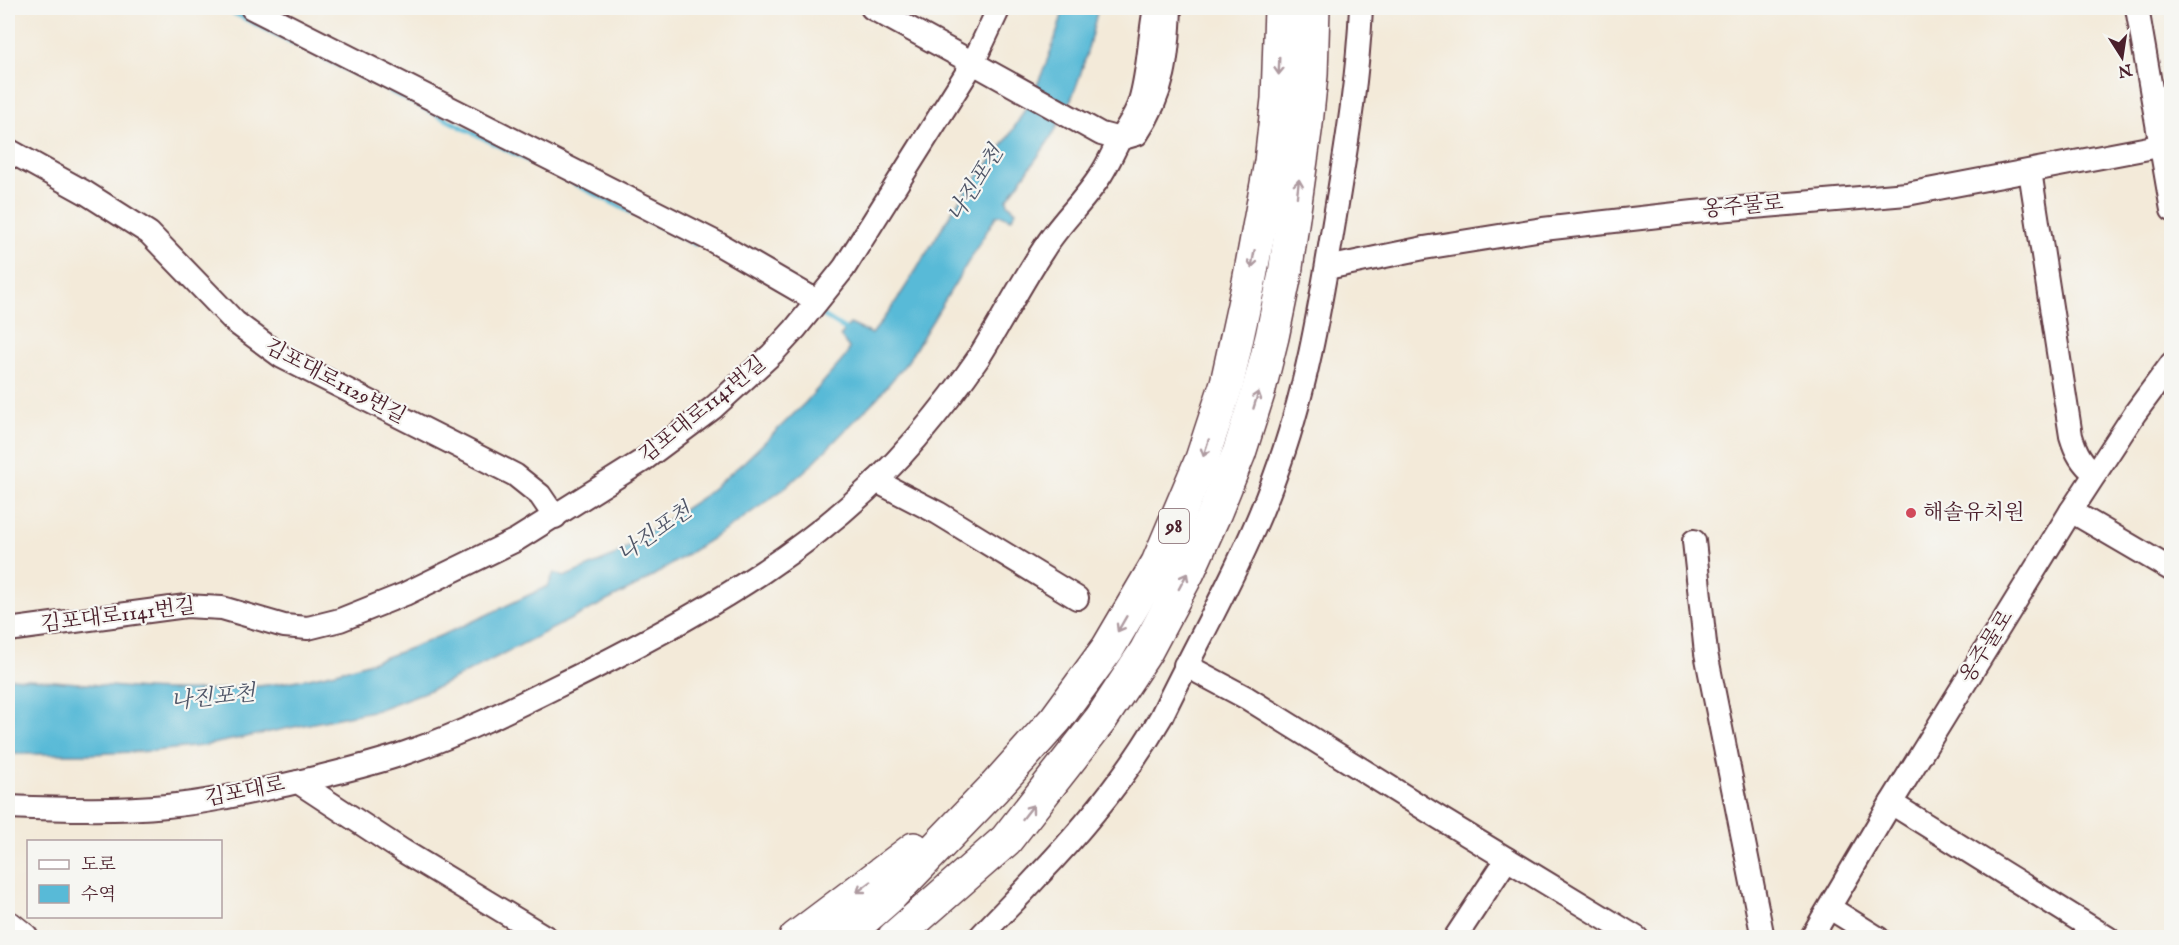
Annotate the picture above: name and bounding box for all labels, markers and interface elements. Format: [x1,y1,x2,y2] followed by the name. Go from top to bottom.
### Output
[2092,27,2152,87] north arrow
[1273,55,1285,75] one-way arrow
[2116,58,2135,81] text: N
[942,139,1011,227] water label: 나진포천
[1293,179,1304,199] one-way arrow
[1701,190,1785,224] street label: 옹주물로
[1247,249,1258,268] one-way arrow
[260,333,410,431] street label: 김포대로1129번길
[634,351,772,469] street label: 김포대로1141번길
[1251,391,1262,410] one-way arrow
[1200,438,1211,457] one-way arrow
[612,496,699,569] water label: 나진포천
[1923,500,2024,527] place label: 해솔유치원
[1904,506,1918,520] marker: 해솔유치원
[1159,509,1189,543] road number: 98
[1178,572,1189,590] one-way arrow
[39,593,197,639] street label: 김포대로1141번길
[1954,605,2020,689] street label: 옹주물로
[1116,615,1128,632] one-way arrow
[169,679,258,716] water label: 나진포천
[203,771,287,813] street label: 김포대로
[1022,804,1035,820] one-way arrow
[27,840,222,918] legend
[81,854,116,877] text: 도로
[856,880,872,893] one-way arrow
[81,884,116,907] text: 수역

